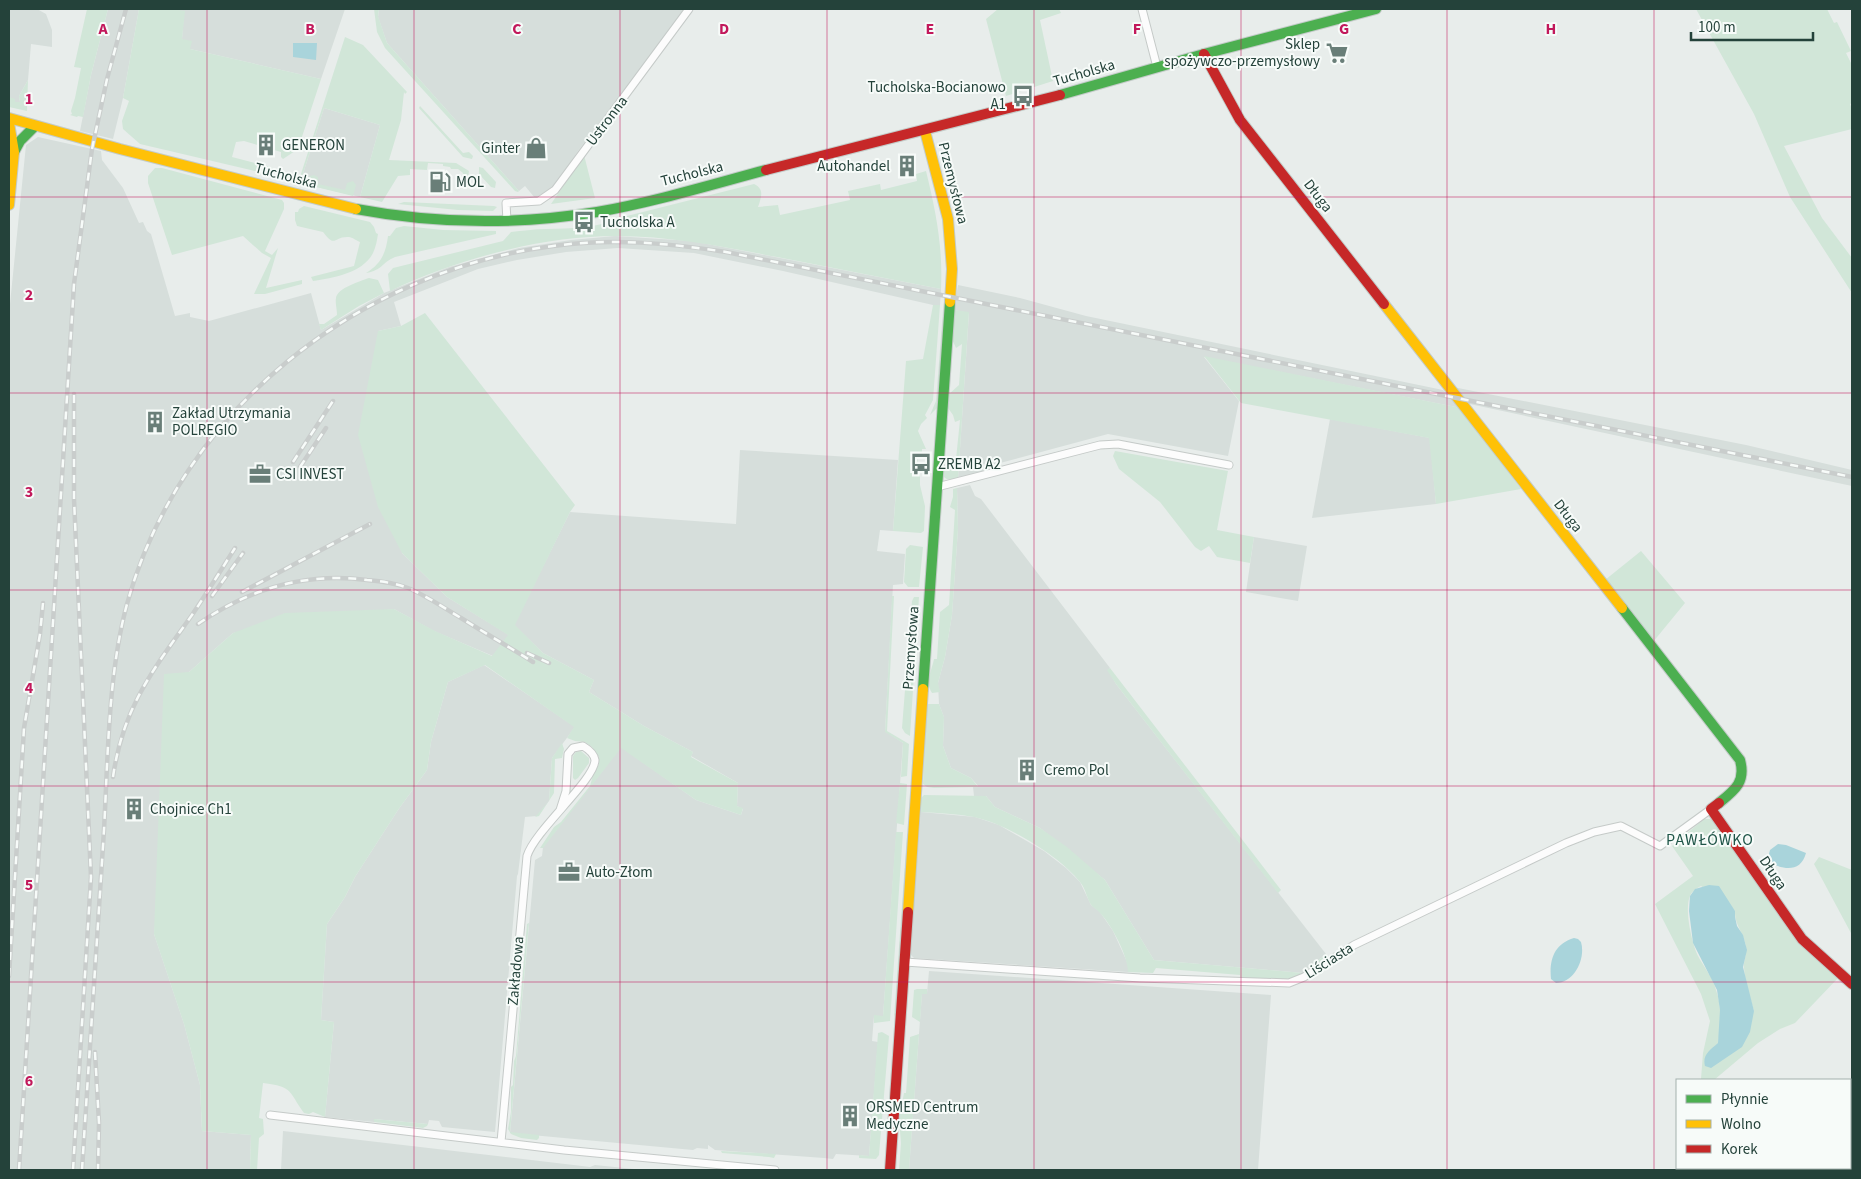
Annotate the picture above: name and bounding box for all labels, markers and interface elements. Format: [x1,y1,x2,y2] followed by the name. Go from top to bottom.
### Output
[1691,10,1814,42] scale bar
[1698,17,1736,38] text: 100 m
[97,18,108,40] text: A
[305,18,315,40] text: B
[512,18,522,40] text: C
[719,18,729,40] text: D
[926,18,934,40] text: E
[1133,18,1141,40] text: F
[1339,18,1349,40] text: G
[1546,18,1556,40] text: H
[1164,34,1320,72] place label: Sklep spożywczo-przemysłowy
[1324,40,1350,66] supermarket icon: Sklep spożywczo-przemysłowy
[1051,54,1117,92] street label: Tucholska
[868,77,1006,115] place label: Tucholska-Bocianowo A1
[1010,83,1036,109] bus stop icon: Tucholska-Bocianowo A1
[25,88,33,110] text: 1
[581,92,633,150] street label: Ustronna
[253,132,279,158] building icon: GENERON
[282,135,345,156] place label: GENERON
[523,135,549,161] shop icon: Ginter
[481,138,521,159] place label: Ginter
[933,140,973,226] street label: Przemysłowa
[894,153,920,179] building icon: Autohandel
[659,156,725,192] street label: Tucholska
[817,156,890,177] place label: Autohandel
[253,158,319,194] street label: Tucholska
[427,169,453,195] fuel station icon: MOL
[456,172,484,193] place label: MOL
[1298,175,1338,217] street label: Długa
[571,209,597,235] bus stop icon: Tucholska A
[600,212,676,233] place label: Tucholska A
[25,284,33,306] text: 2
[172,403,291,441] place label: Zakład Utrzymania POLREGIO
[142,409,168,435] building icon: Zakład Utrzymania POLREGIO
[908,451,934,477] bus stop icon: ZREMB A2
[938,454,1001,475] place label: ZREMB A2
[247,461,273,487] office icon: CSI INVEST
[276,464,344,485] place label: CSI INVEST
[25,481,33,503] text: 3
[1548,495,1588,537] street label: Długa
[898,605,924,691] street label: Przemysłowa
[25,677,34,699] text: 4
[1014,757,1040,783] building icon: Cremo Pol
[1044,760,1109,781] place label: Cremo Pol
[121,796,147,822] building icon: Chojnice Ch1
[150,799,232,820] place label: Chojnice Ch1
[1666,829,1754,851] district label: PAWŁÓWKO
[1754,852,1792,894] street label: Długa
[556,859,582,885] office icon: Auto-Złom
[586,862,653,883] place label: Auto-Złom
[25,874,33,896] text: 5
[503,935,529,1007] street label: Zakładowa
[1301,938,1357,984] street label: Liściasta
[25,1070,33,1092] text: 6
[1676,1079,1851,1169] legend
[1721,1089,1769,1110] text: Płynnie
[866,1097,978,1135] place label: ORSMED Centrum Medyczne
[837,1103,863,1129] building icon: ORSMED Centrum Medyczne
[1721,1114,1761,1135] text: Wolno
[1721,1139,1758,1160] text: Korek

